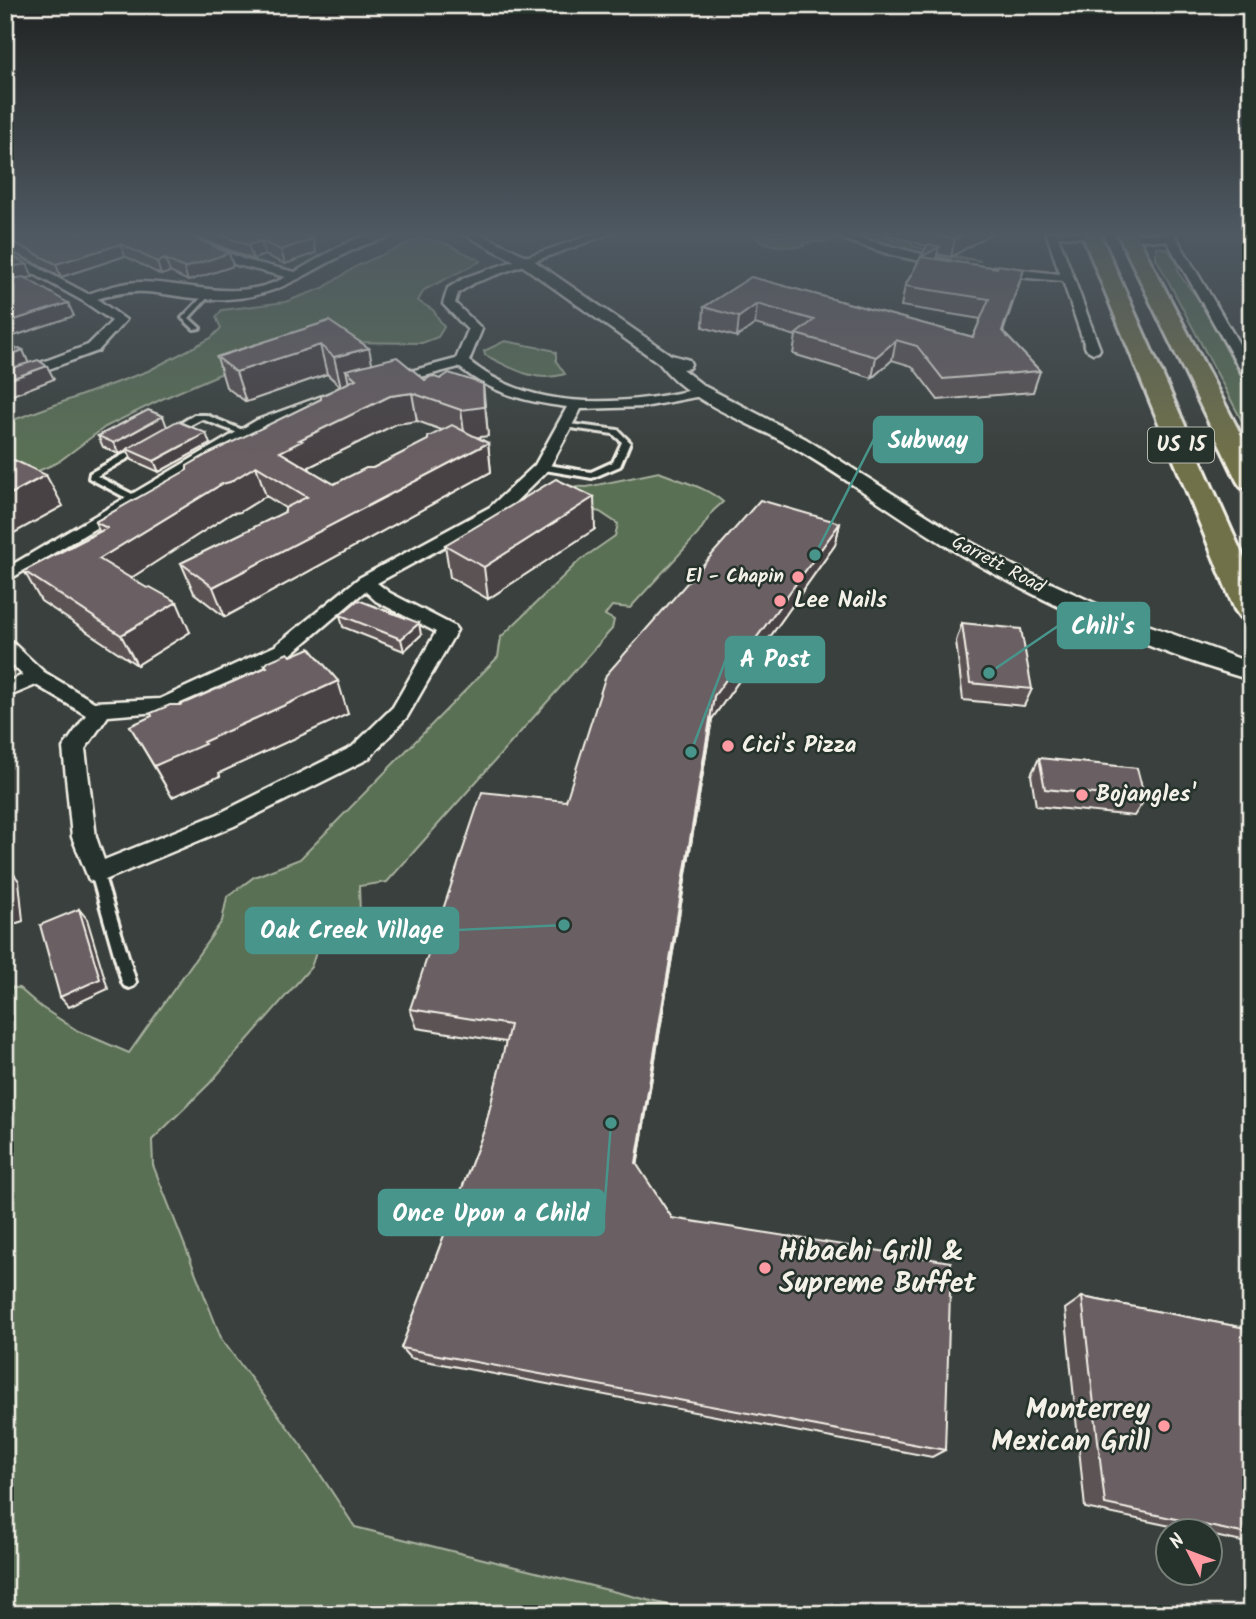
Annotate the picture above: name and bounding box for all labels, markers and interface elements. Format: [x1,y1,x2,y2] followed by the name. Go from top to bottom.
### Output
[874,417,982,462] callout: Subway
[888,422,969,461] text: Subway
[1148,428,1214,462] road number: US 15
[946,528,1051,602] street label: Garrett Road
[686,562,784,592] place label: El - Chapin
[790,569,806,585] marker: El - Chapin
[794,583,887,619] place label: Lee Nails
[772,593,788,609] marker: Lee Nails
[1058,603,1149,648] callout: Chili's
[1071,608,1135,647] text: Chili's
[726,637,824,682] callout: A Post
[740,641,811,680] text: A Post
[742,728,857,764] place label: Cici's Pizza
[720,738,736,754] marker: Cici's Pizza
[1096,777,1196,813] place label: Bojangles'
[1074,787,1090,803] marker: Bojangles'
[246,908,458,953] callout: Oak Creek Village
[260,912,444,951] text: Oak Creek Village
[379,1190,604,1235] callout: Once Upon a Child
[393,1195,590,1234] text: Once Upon a Child
[779,1230,976,1307] place label: Hibachi Grill & Supreme Buffet
[757,1260,773,1276] marker: Hibachi Grill & Supreme Buffet
[991,1388,1151,1465] place label: Monterrey Mexican Grill
[1156,1418,1172,1434] marker: Monterrey Mexican Grill
[1154,1518,1224,1588] north arrow
[1163,1527,1193,1556] text: N

